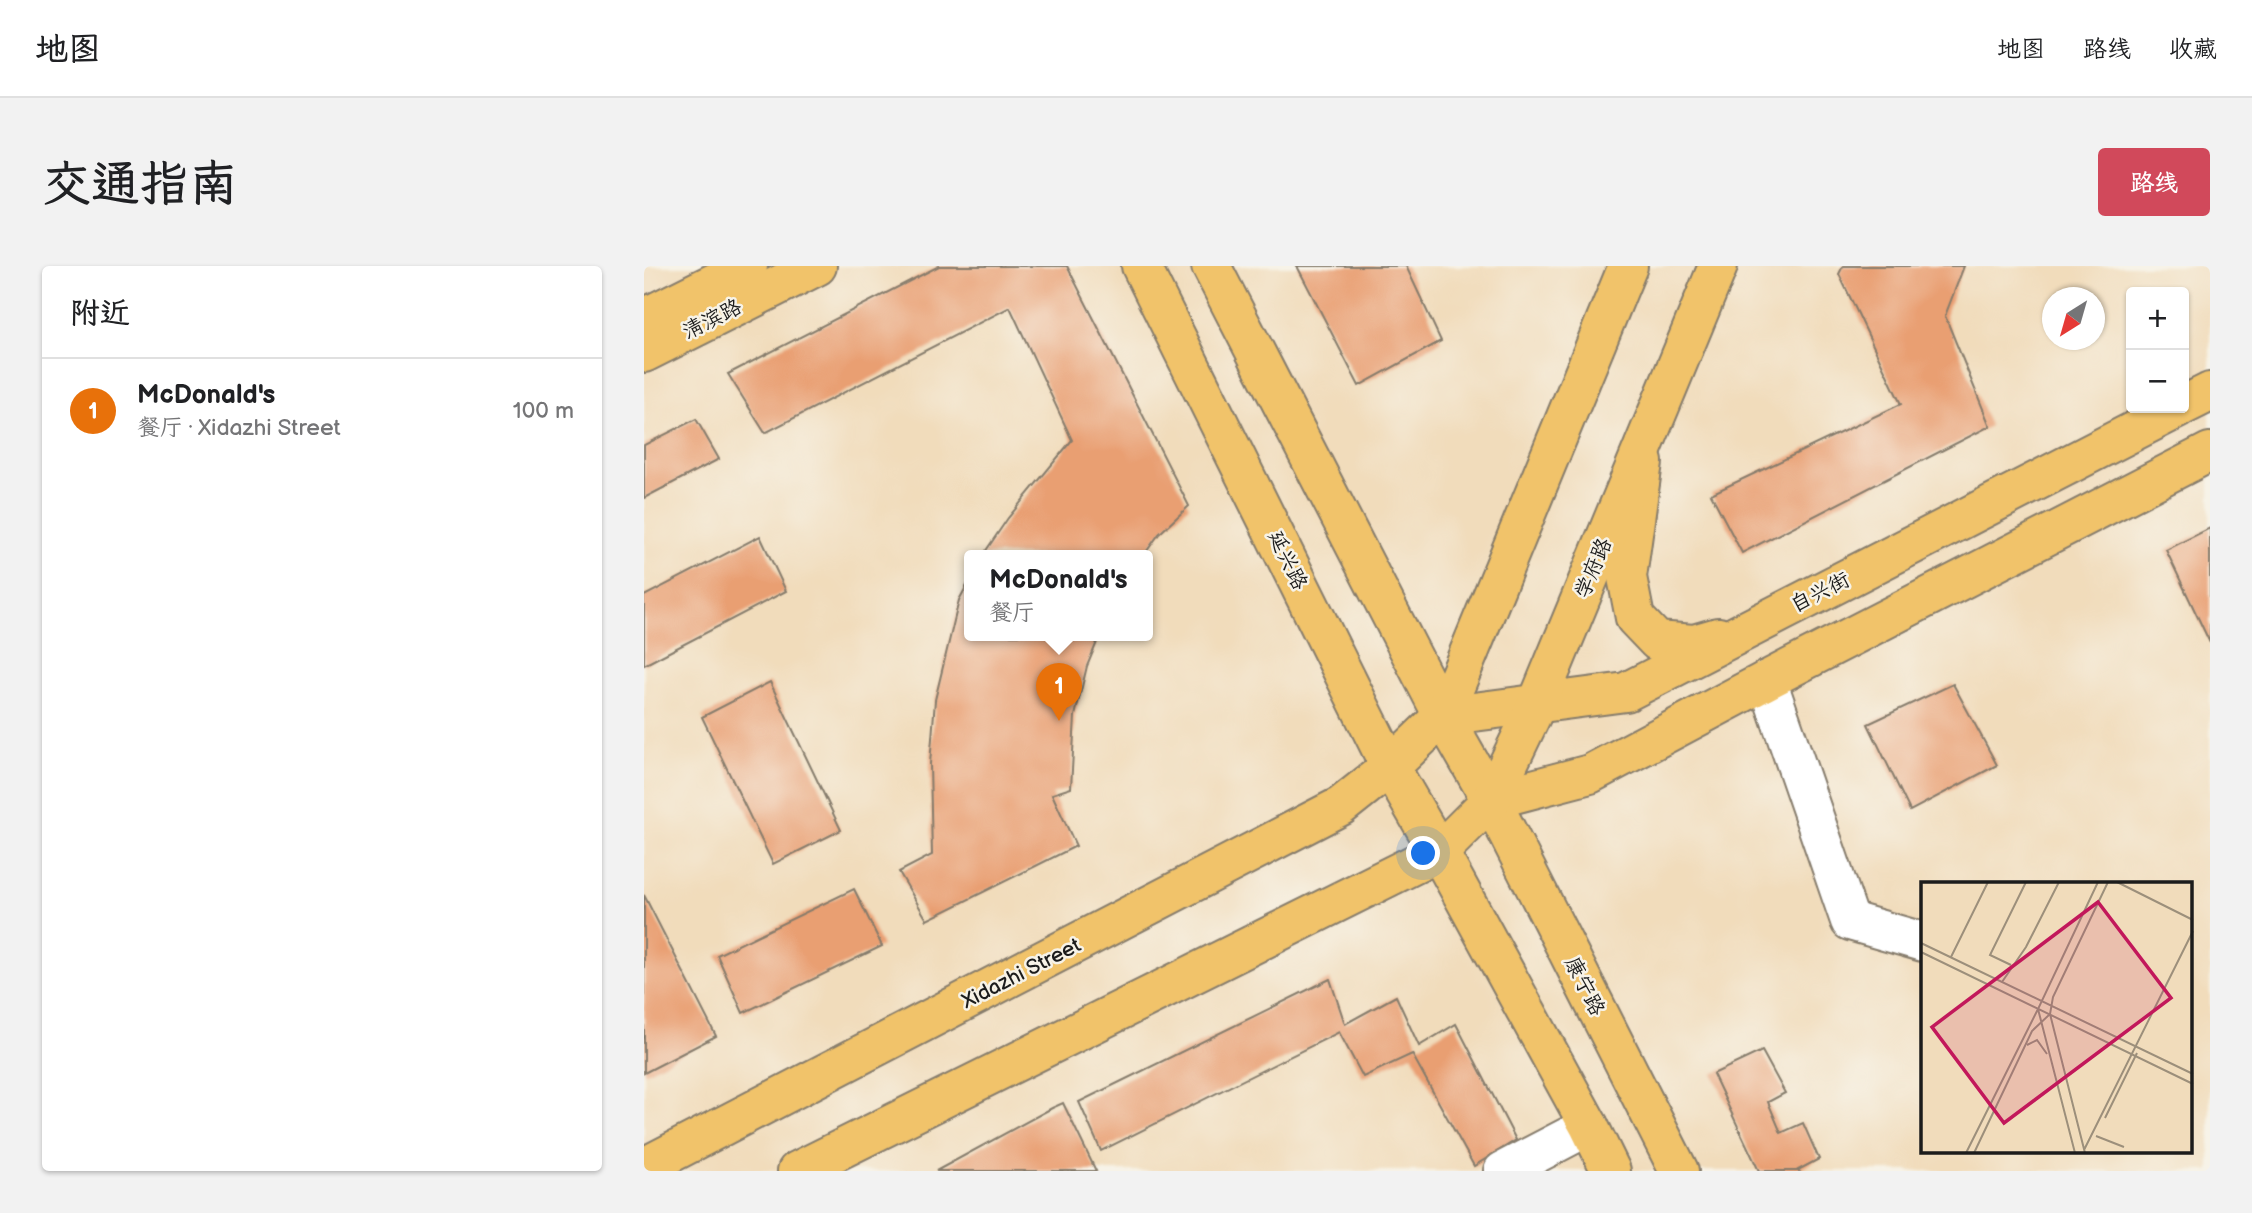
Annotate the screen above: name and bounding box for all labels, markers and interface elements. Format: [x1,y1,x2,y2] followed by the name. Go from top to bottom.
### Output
[35,30,101,70] text: 地图
[1997,35,2045,64] text: 地图
[2083,35,2131,64] text: 路线
[2169,35,2217,64] text: 收藏
[2098,148,2210,216] button: 路线
[42,156,238,215] text: 交通指南
[2042,287,2105,350] north arrow
[2126,287,2189,413] map controls
[2126,287,2189,350] button: +
[678,294,746,345] street label: 清滨路
[70,296,130,332] text: 附近
[2126,350,2189,413] button: −
[137,380,275,411] text: McDonald's
[88,397,98,425] text: 1
[513,397,574,425] text: 100 m
[137,414,341,442] text: 餐厅 · Xidazhi Street
[1263,526,1313,594] street label: 延兴路
[1570,534,1617,602] street label: 学府路
[964,550,1153,641] popup
[989,565,1128,596] text: McDonald's
[1786,567,1854,618] street label: 自兴街
[989,599,1035,627] text: 餐厅
[1036,663,1082,721] pin: 1
[1406,836,1440,870] your location
[1921,882,2192,1154] inset map
[957,933,1085,1015] street label: Xidazhi Street
[1559,952,1610,1020] street label: 康宁路

